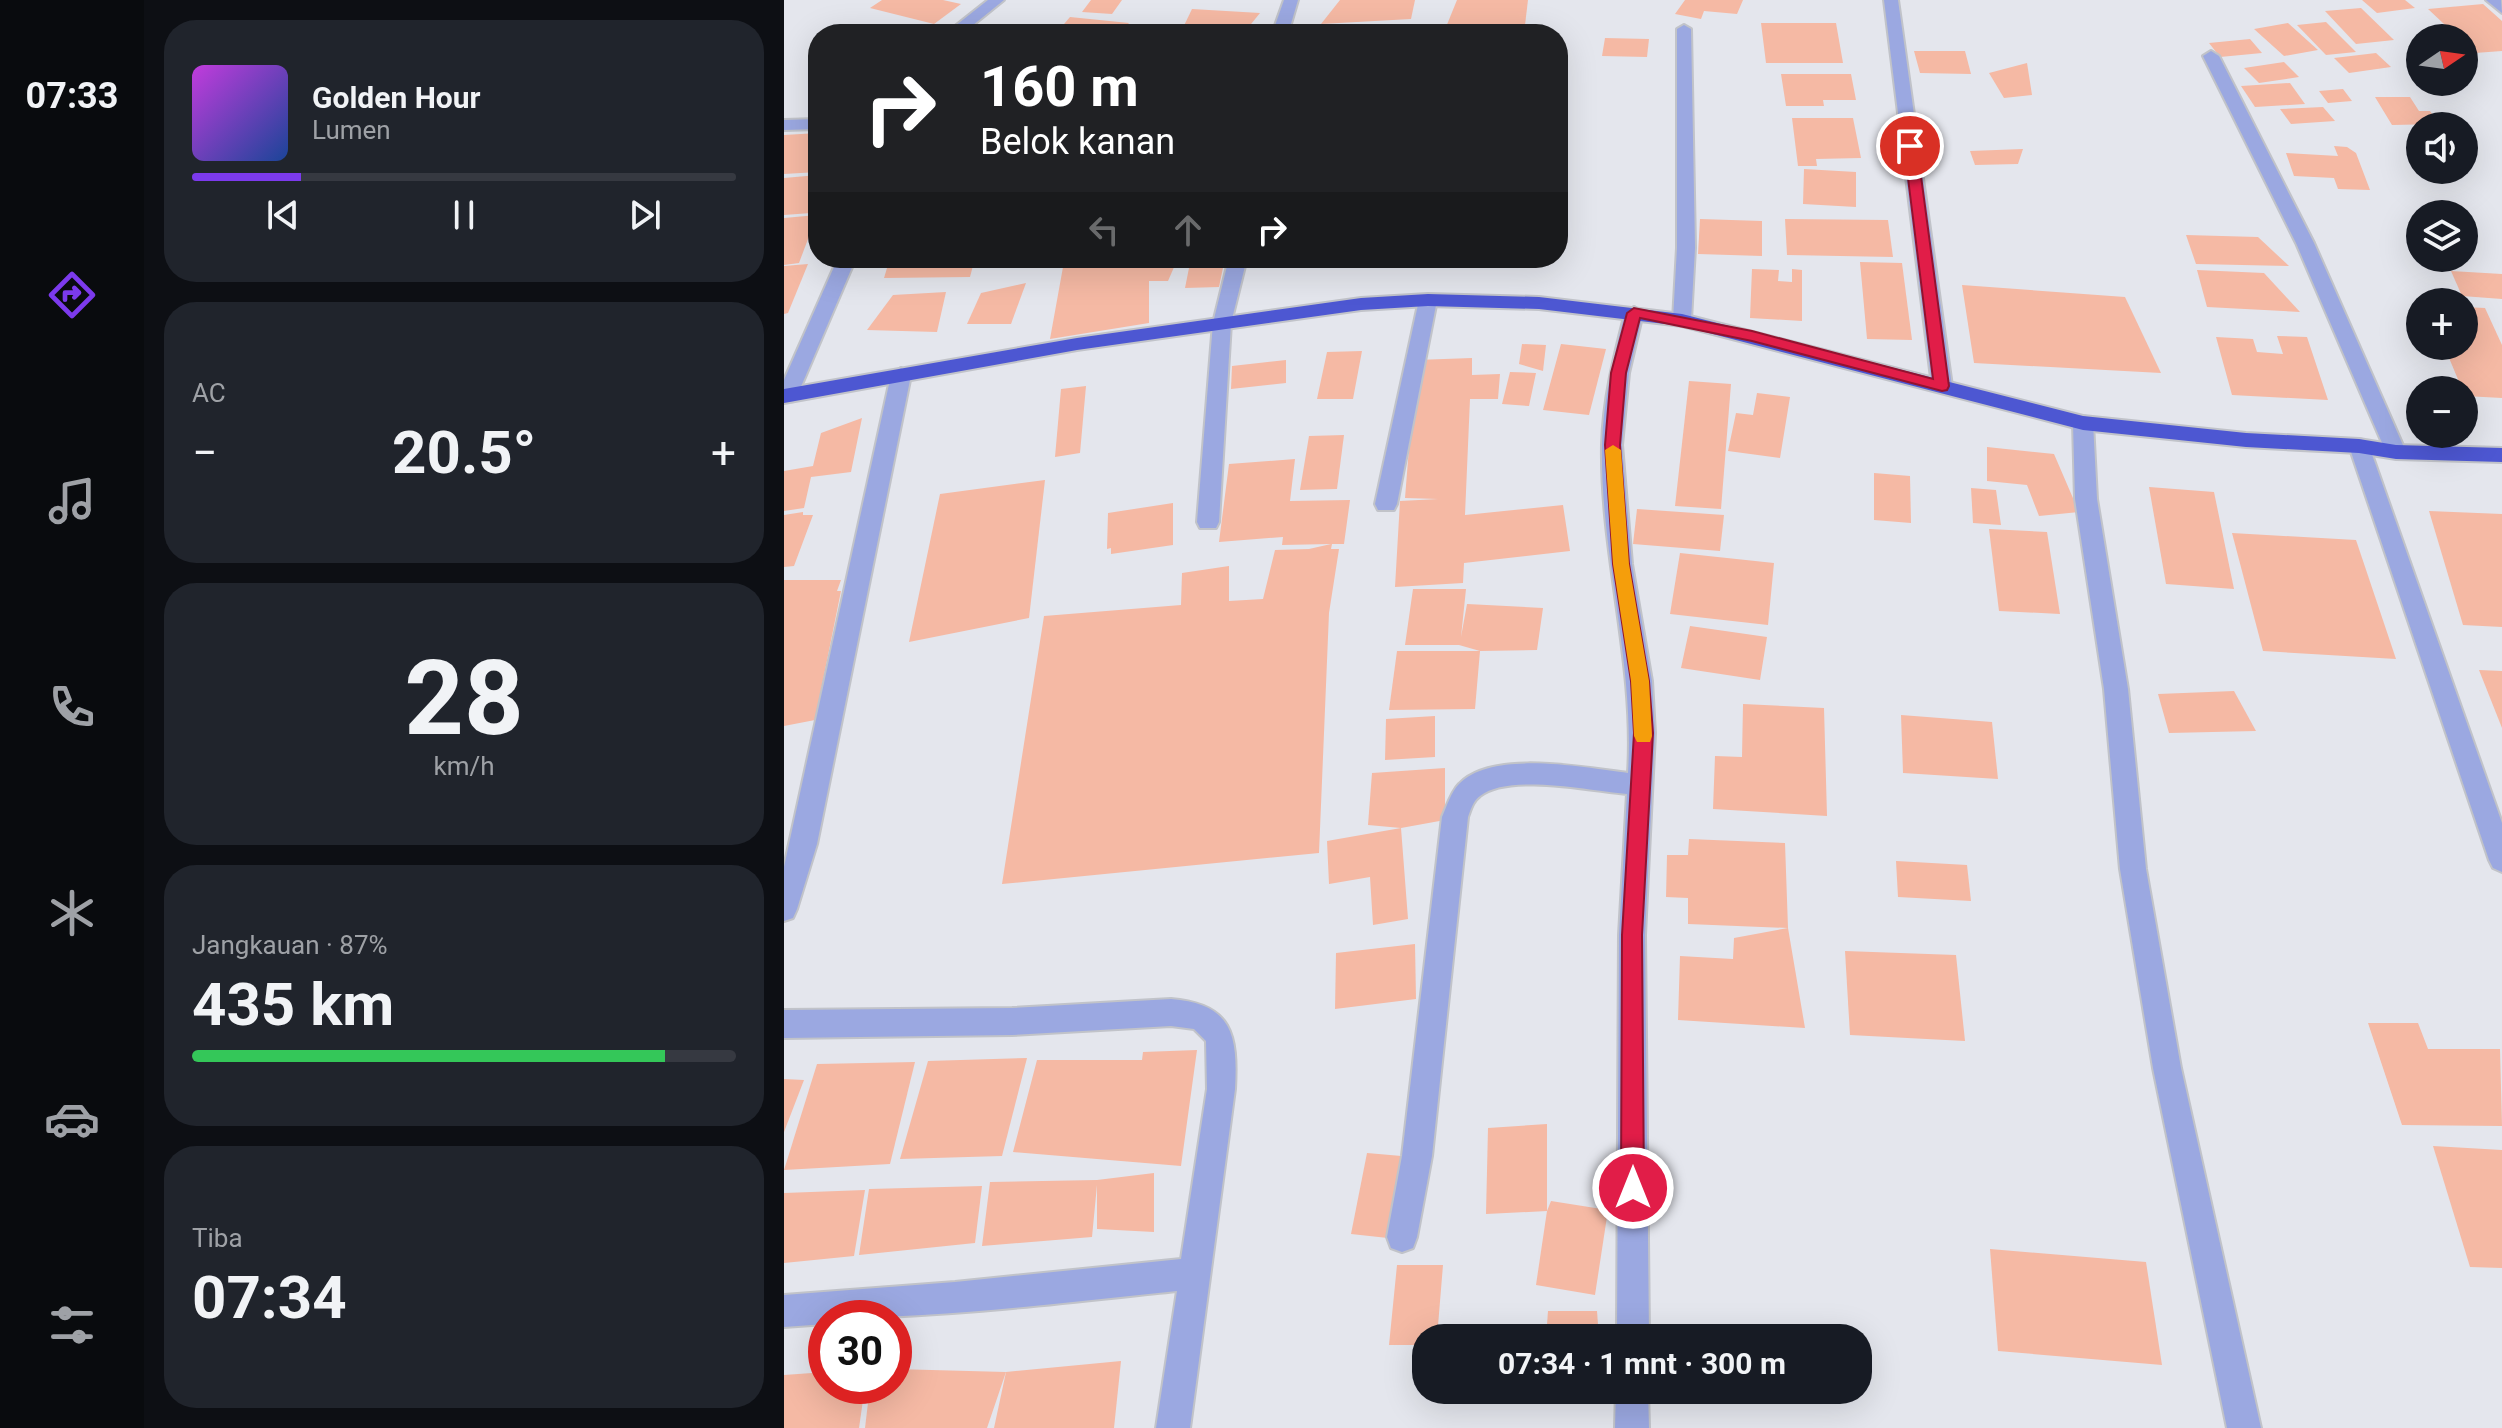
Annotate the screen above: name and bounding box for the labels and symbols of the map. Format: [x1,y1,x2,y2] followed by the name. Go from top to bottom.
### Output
[2406,24,2478,96] north arrow
[1876,112,1944,180] pin
[1591,1146,1675,1230] position arrow
[808,1300,912,1404] speed limit sign: 30

